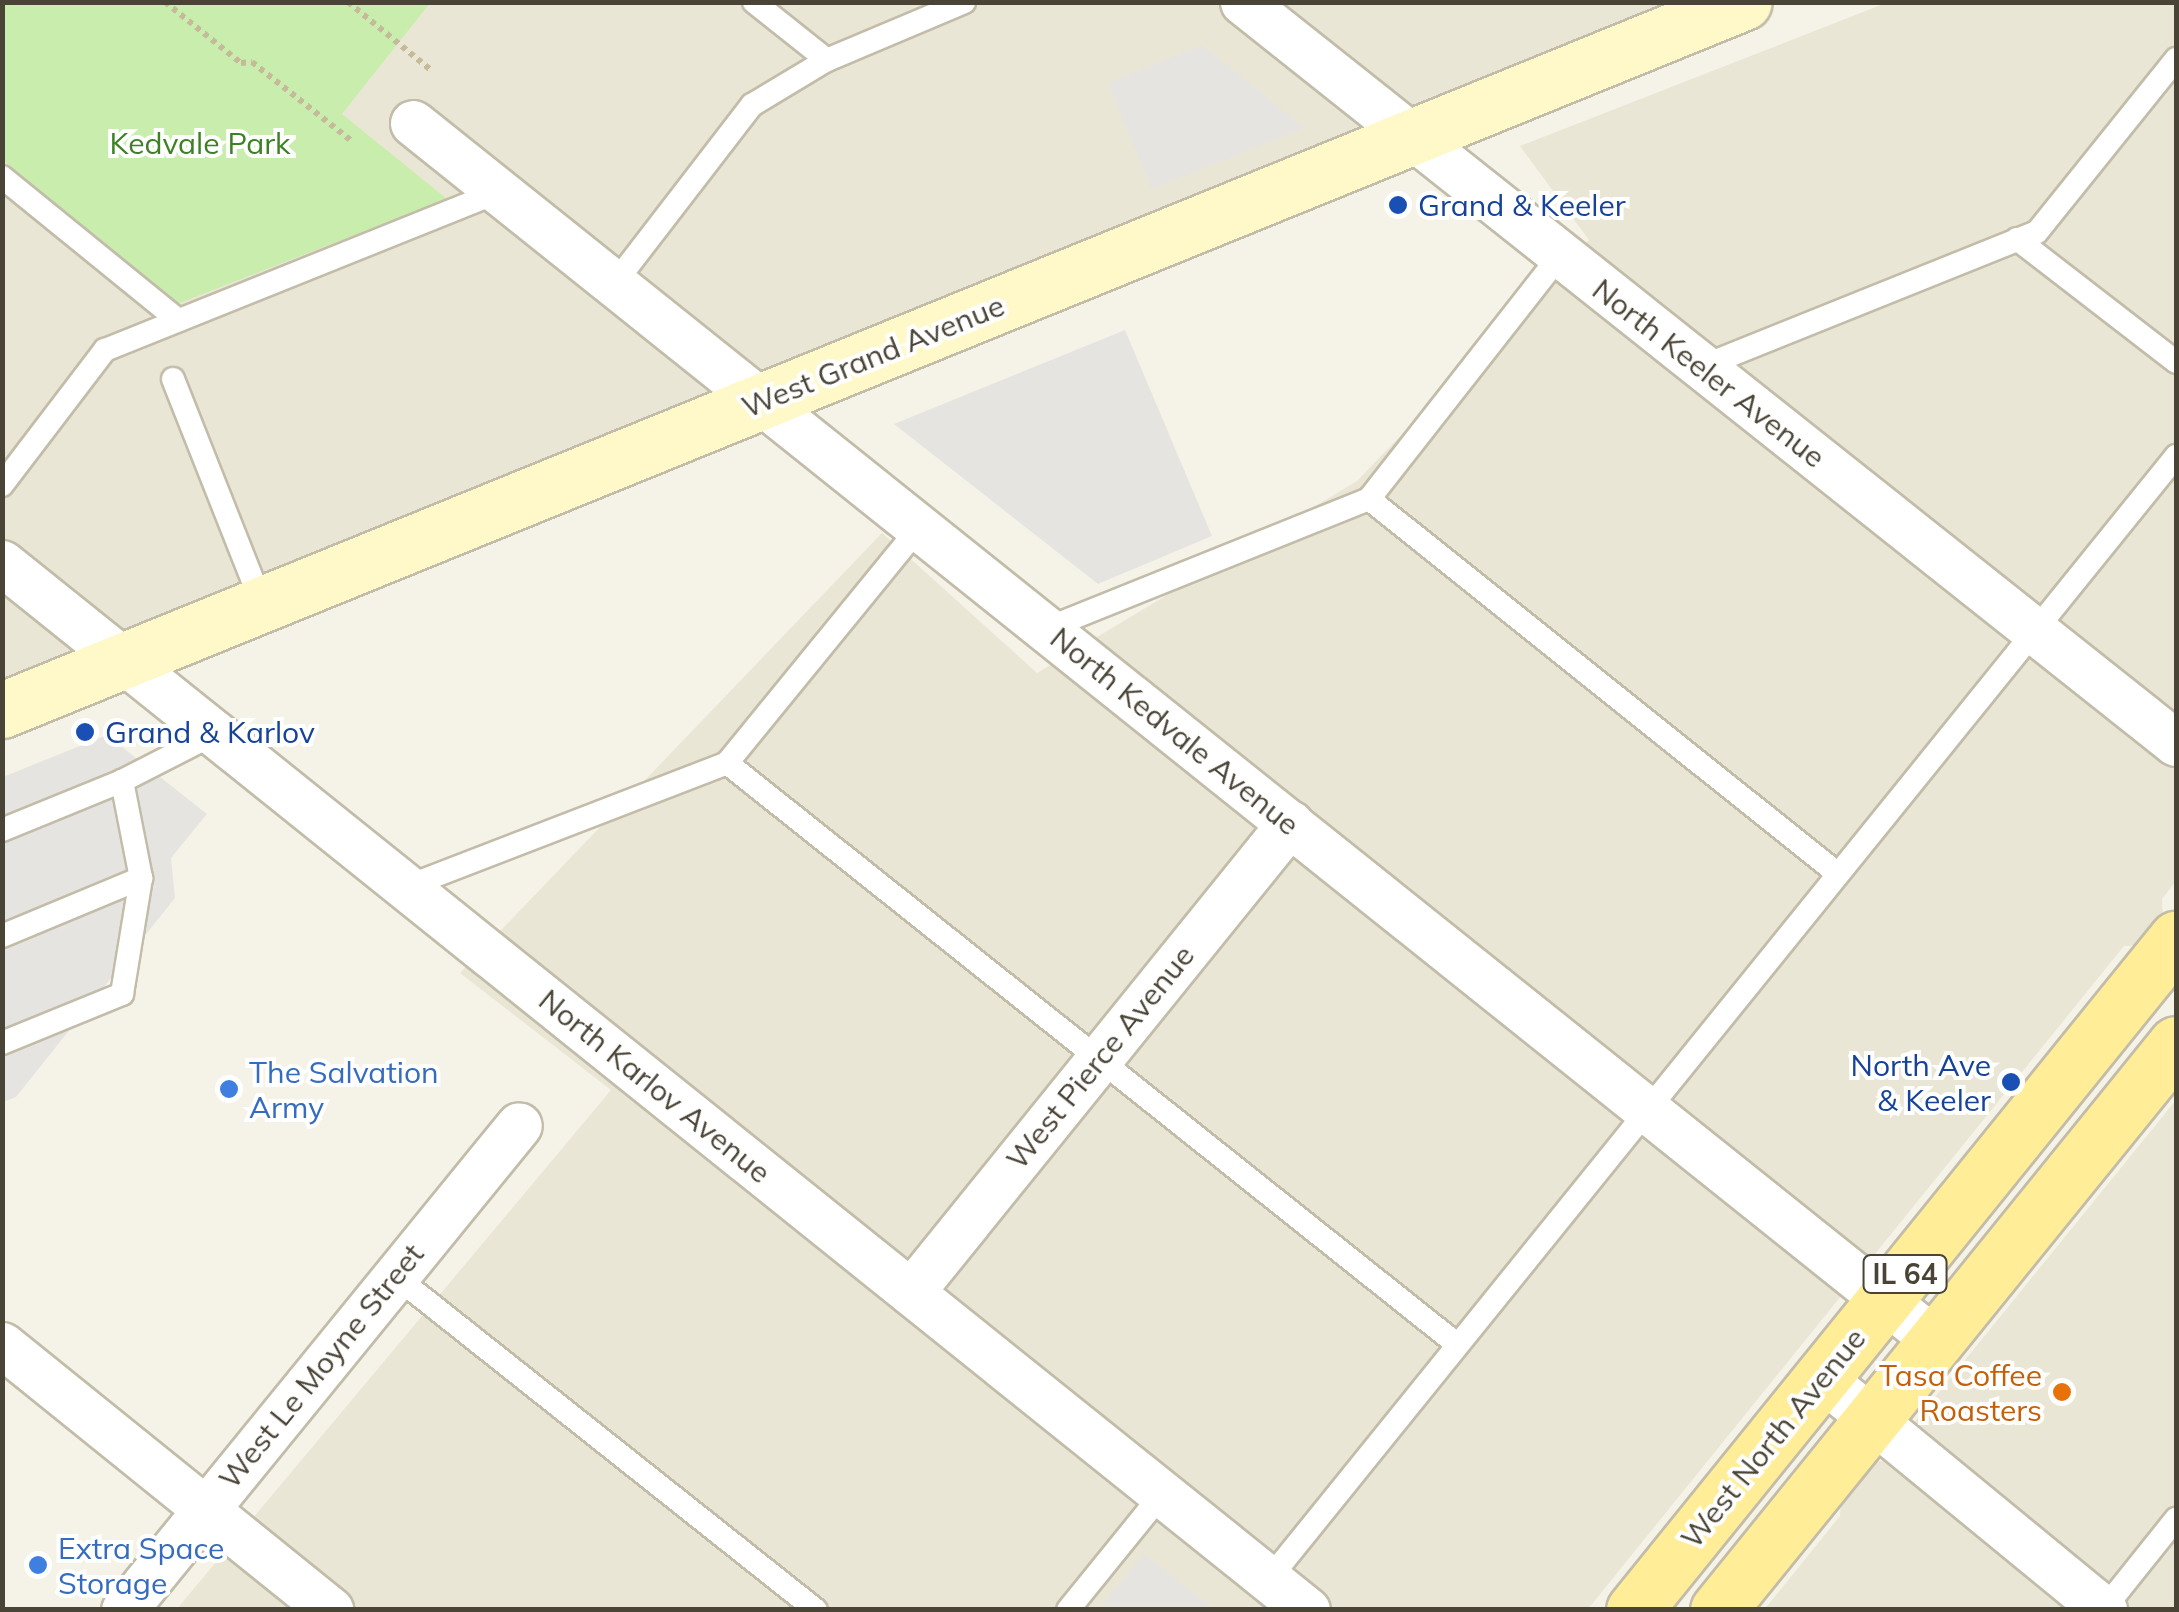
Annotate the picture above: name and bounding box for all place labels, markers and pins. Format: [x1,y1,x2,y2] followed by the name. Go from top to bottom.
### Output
[1418,187,1626,223] place label: Grand & Keeler
[1387,194,1409,216] marker: Grand & Keeler
[105,714,315,750] place label: Grand & Karlov
[74,721,96,743] marker: Grand & Karlov
[1851,1047,1991,1118] place label: North Ave & Keeler
[249,1054,439,1124] place label: The Salvation Army
[2000,1071,2022,1093] marker: North Ave & Keeler
[218,1078,240,1100] marker: The Salvation Army
[1879,1357,2042,1428] place label: Tasa Coffee Roasters
[2051,1381,2073,1403] marker: Tasa Coffee Roasters
[58,1530,224,1600] place label: Extra Space Storage
[27,1554,49,1576] marker: Extra Space Storage

